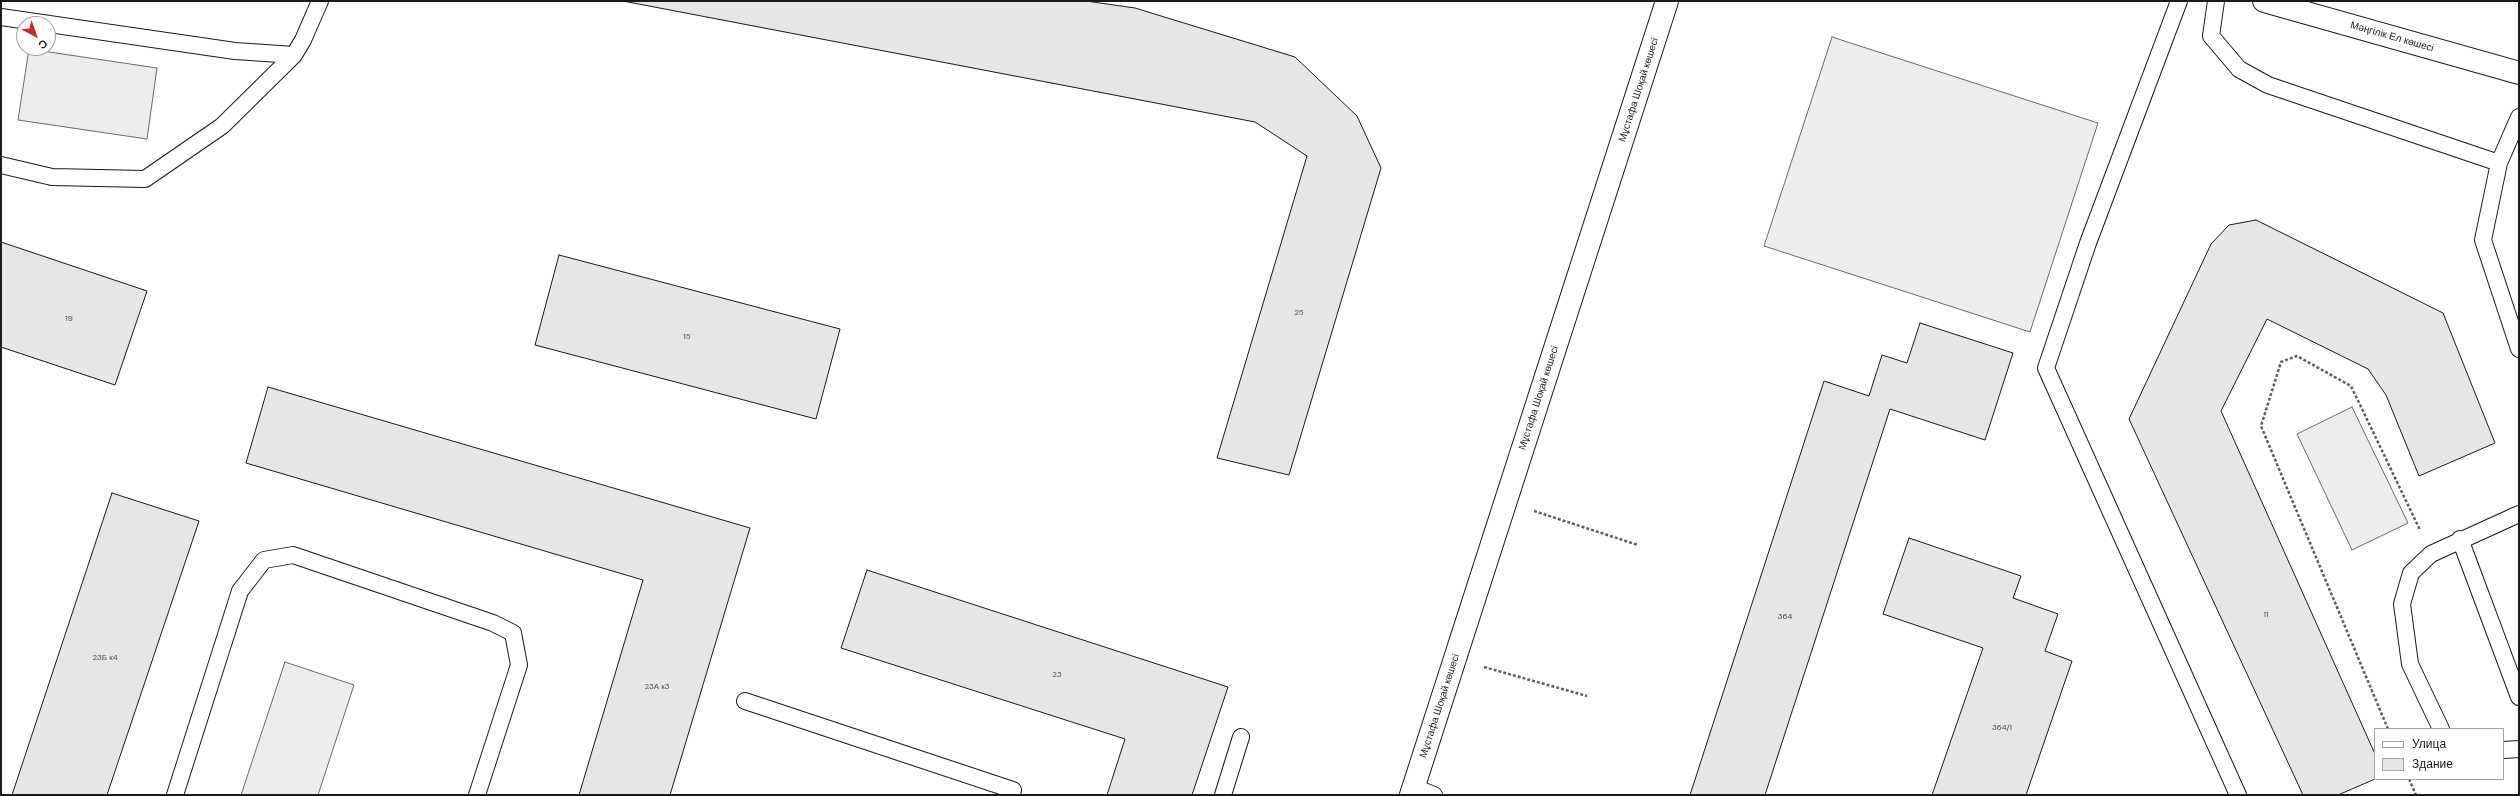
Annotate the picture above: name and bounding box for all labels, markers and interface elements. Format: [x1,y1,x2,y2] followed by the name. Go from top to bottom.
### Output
[16,16,56,56] north arrow
[2349,19,2435,55] street label: Мәңгілік Ел көшесі
[36,36,51,52] text: С
[1617,37,1661,143] street label: Мұстафа Шоқай көшесі
[1294,308,1304,318] house number: 25
[65,314,73,324] house number: 19
[683,332,691,342] house number: 15
[1517,345,1561,451] street label: Мұстафа Шоқай көшесі
[2264,610,2268,620] house number: 11
[1778,612,1792,622] house number: 364
[92,653,118,663] house number: 23Б к4
[1418,653,1462,759] street label: Мұстафа Шоқай көшесі
[1052,670,1062,680] house number: 23
[644,682,670,692] house number: 23А к3
[1992,723,2012,733] house number: 364/1
[2374,728,2504,780] legend
[2412,736,2446,752] text: Улица
[2412,756,2453,772] text: Здание

